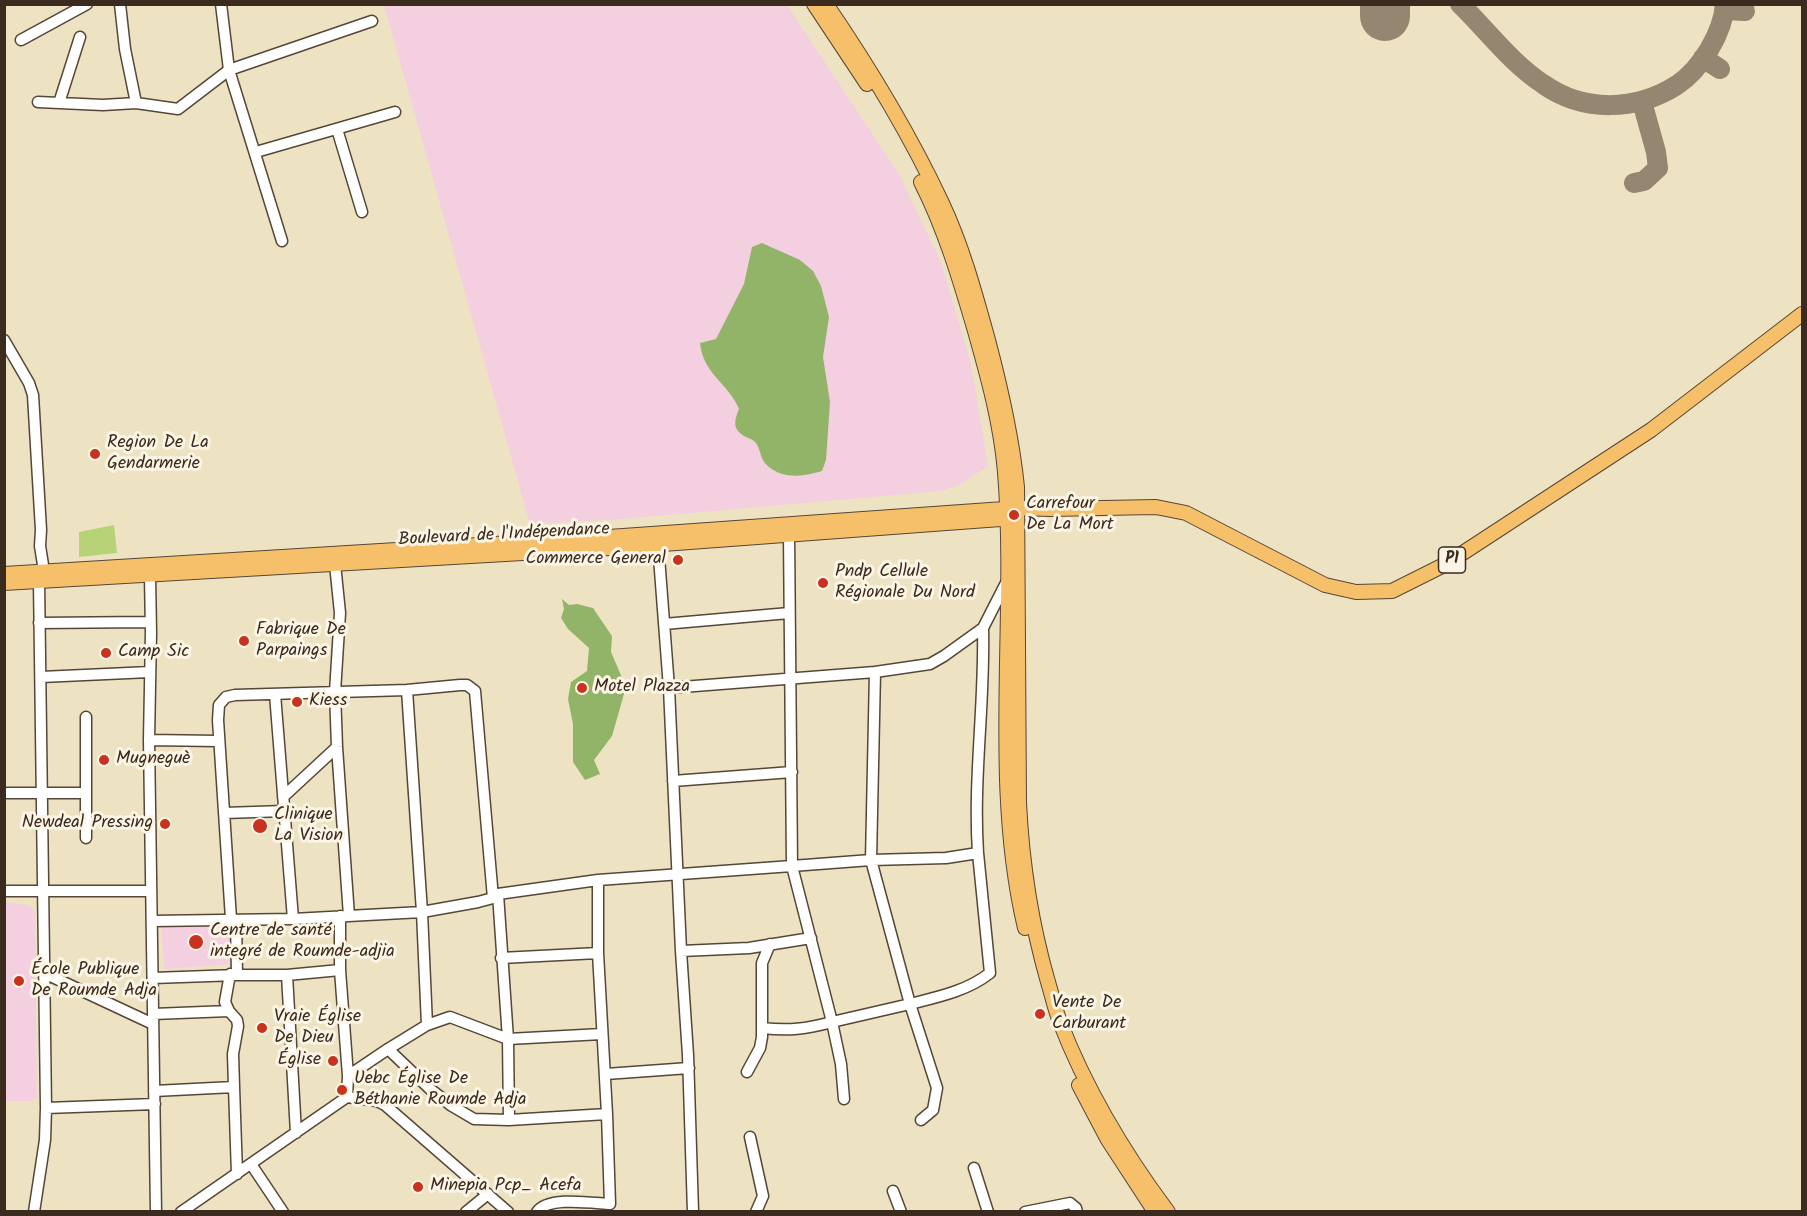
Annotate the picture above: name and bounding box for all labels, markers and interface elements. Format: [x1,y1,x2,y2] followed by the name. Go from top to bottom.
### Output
[107,433,209,476] place label: Region De La Gendarmerie
[88,447,102,461] marker: Region De La Gendarmerie
[1026,494,1114,536] place label: Carrefour De La Mort
[1007,508,1021,522] marker: Carrefour De La Mort
[398,520,610,552] street label: Boulevard de l'Indépendance
[1438,547,1466,573] road number: P1
[525,549,666,571] place label: Commerce General
[671,553,685,567] marker: Commerce General
[835,562,975,604] place label: Pndp Cellule Régionale Du Nord
[816,576,830,590] marker: Pndp Cellule Régionale Du Nord
[256,620,346,662] place label: Fabrique De Parpaings
[237,634,251,648] marker: Fabrique De Parpaings
[118,642,189,664] place label: Camp Sic
[99,646,113,660] marker: Camp Sic
[594,677,690,699] place label: Motel Plazza
[575,681,589,695] marker: Motel Plazza
[309,691,347,713] place label: Kiess
[290,695,304,709] marker: Kiess
[116,749,190,771] place label: Mugneguè
[97,753,111,767] marker: Mugneguè
[274,805,343,848] place label: Clinique La Vision
[22,813,153,835] place label: Newdeal Pressing
[158,817,172,831] marker: Newdeal Pressing
[251,817,269,835] marker: Clinique La Vision
[210,921,395,964] place label: Centre de santé integré de Roumde-adjia
[187,933,205,951] marker: Centre de santé integré de Roumde-adjia
[31,960,157,1002] place label: École Publique De Roumde Adja
[12,974,26,988] marker: École Publique De Roumde Adja
[1052,993,1126,1036] place label: Vente De Carburant
[274,1007,361,1050] place label: Vraie Église De Dieu
[1033,1007,1047,1021] marker: Vente De Carburant
[255,1021,269,1035] marker: Vraie Église De Dieu
[277,1050,321,1072] place label: Église
[326,1054,340,1068] marker: Église
[354,1069,526,1112] place label: Uebc Église De Béthanie Roumde Adja
[335,1083,349,1097] marker: Uebc Église De Béthanie Roumde Adja
[430,1176,582,1198] place label: Minepia Pcp_ Acefa
[411,1180,425,1194] marker: Minepia Pcp_ Acefa

